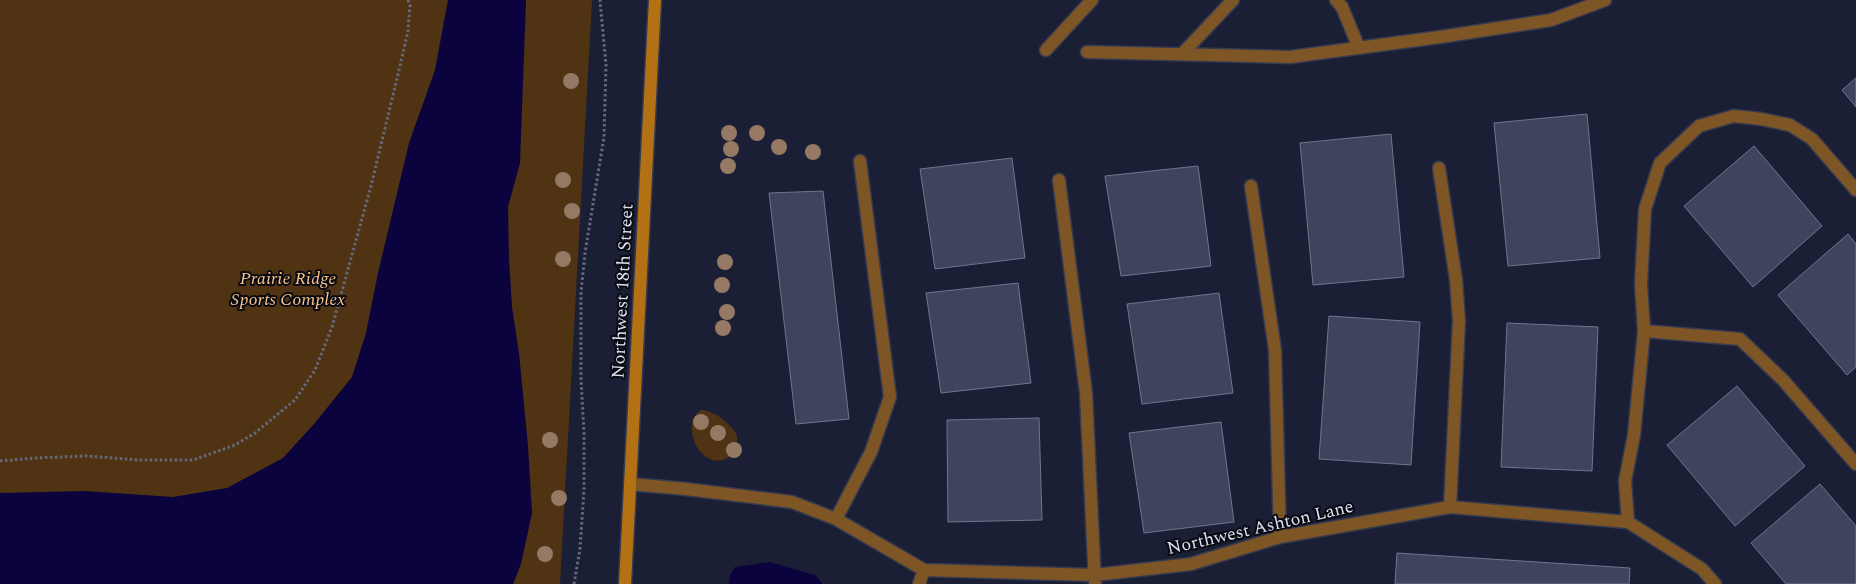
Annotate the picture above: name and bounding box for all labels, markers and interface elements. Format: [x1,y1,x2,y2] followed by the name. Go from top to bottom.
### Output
[604,203,641,379] street label: Northwest 18th Street
[231,265,345,313] park label: Prairie Ridge Sports Complex
[1164,493,1356,562] street label: Northwest Ashton Lane

